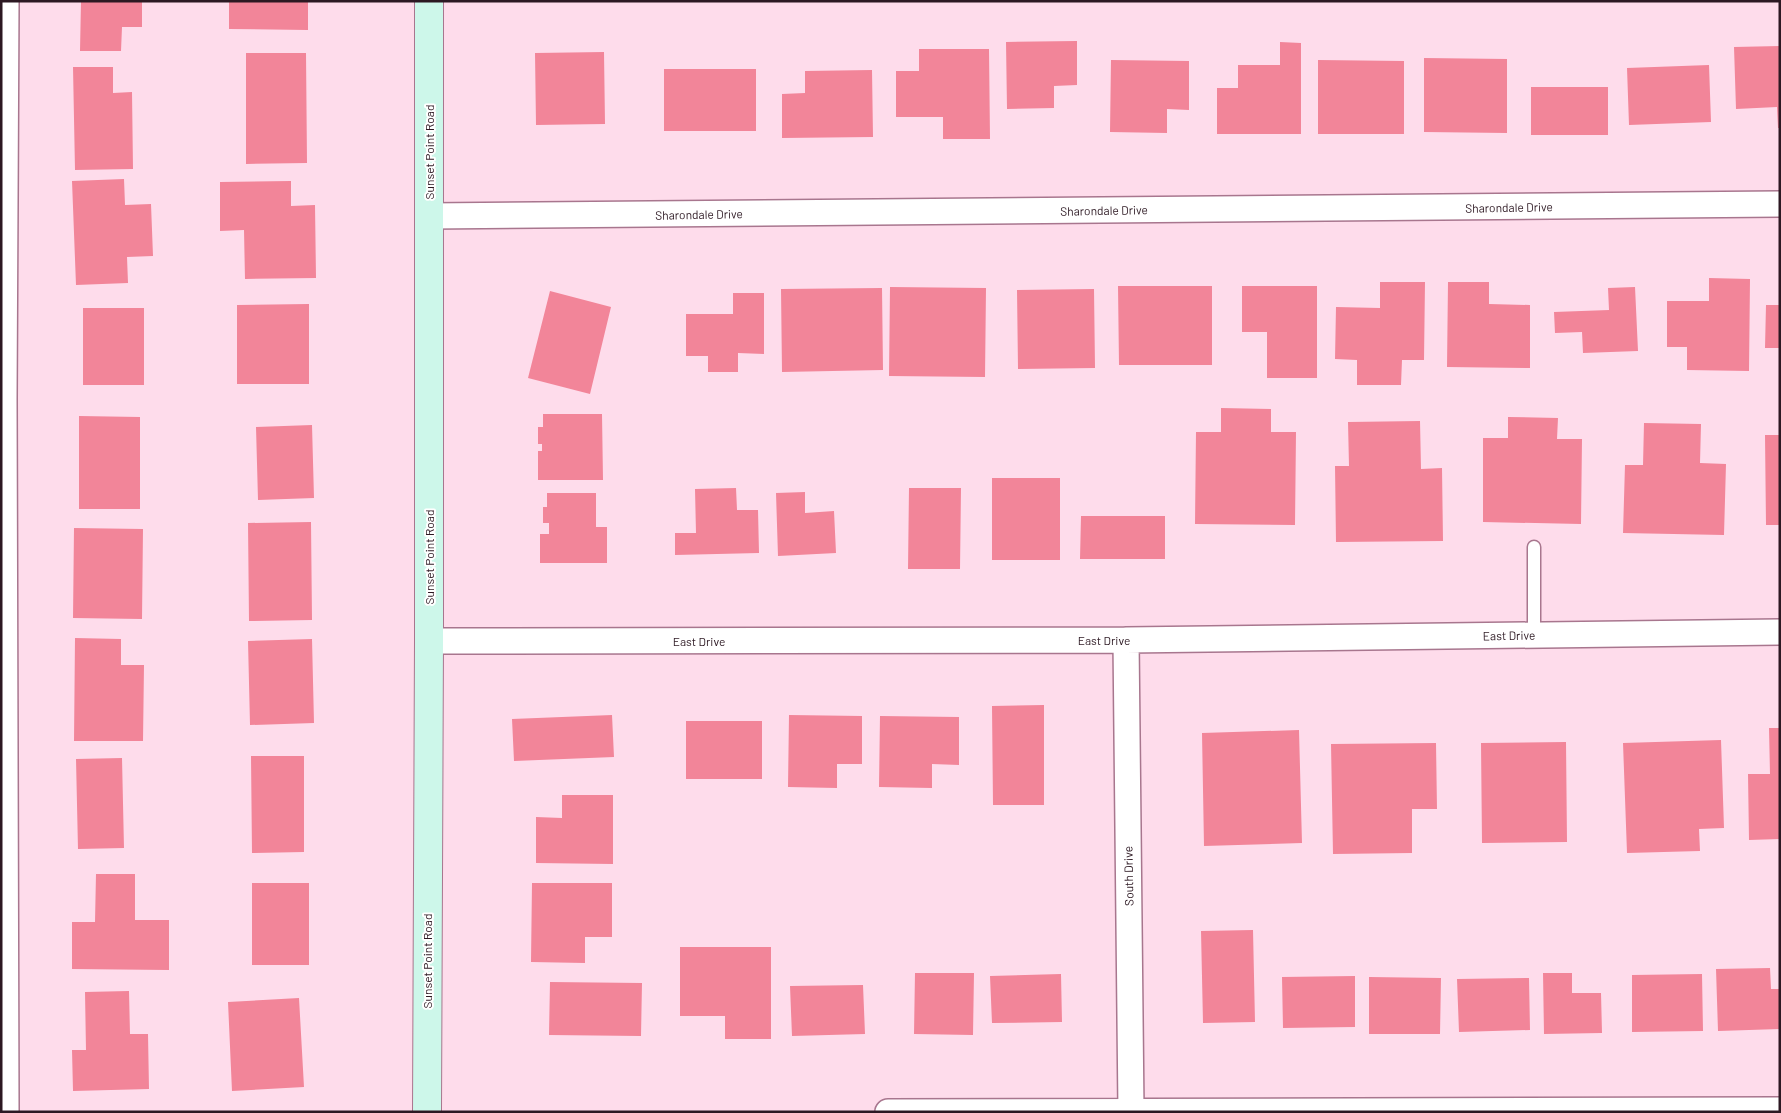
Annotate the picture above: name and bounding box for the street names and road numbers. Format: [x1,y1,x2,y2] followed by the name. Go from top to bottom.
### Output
[422,104,436,200] street label: Sunset Point Road
[1465,199,1553,215] street label: Sharondale Drive
[1060,202,1148,218] street label: Sharondale Drive
[655,206,743,222] street label: Sharondale Drive
[422,509,436,605] street label: Sunset Point Road
[1483,628,1535,642] street label: East Drive
[1078,633,1130,647] street label: East Drive
[673,634,725,648] street label: East Drive
[1120,846,1136,906] street label: South Drive
[420,913,434,1009] street label: Sunset Point Road

